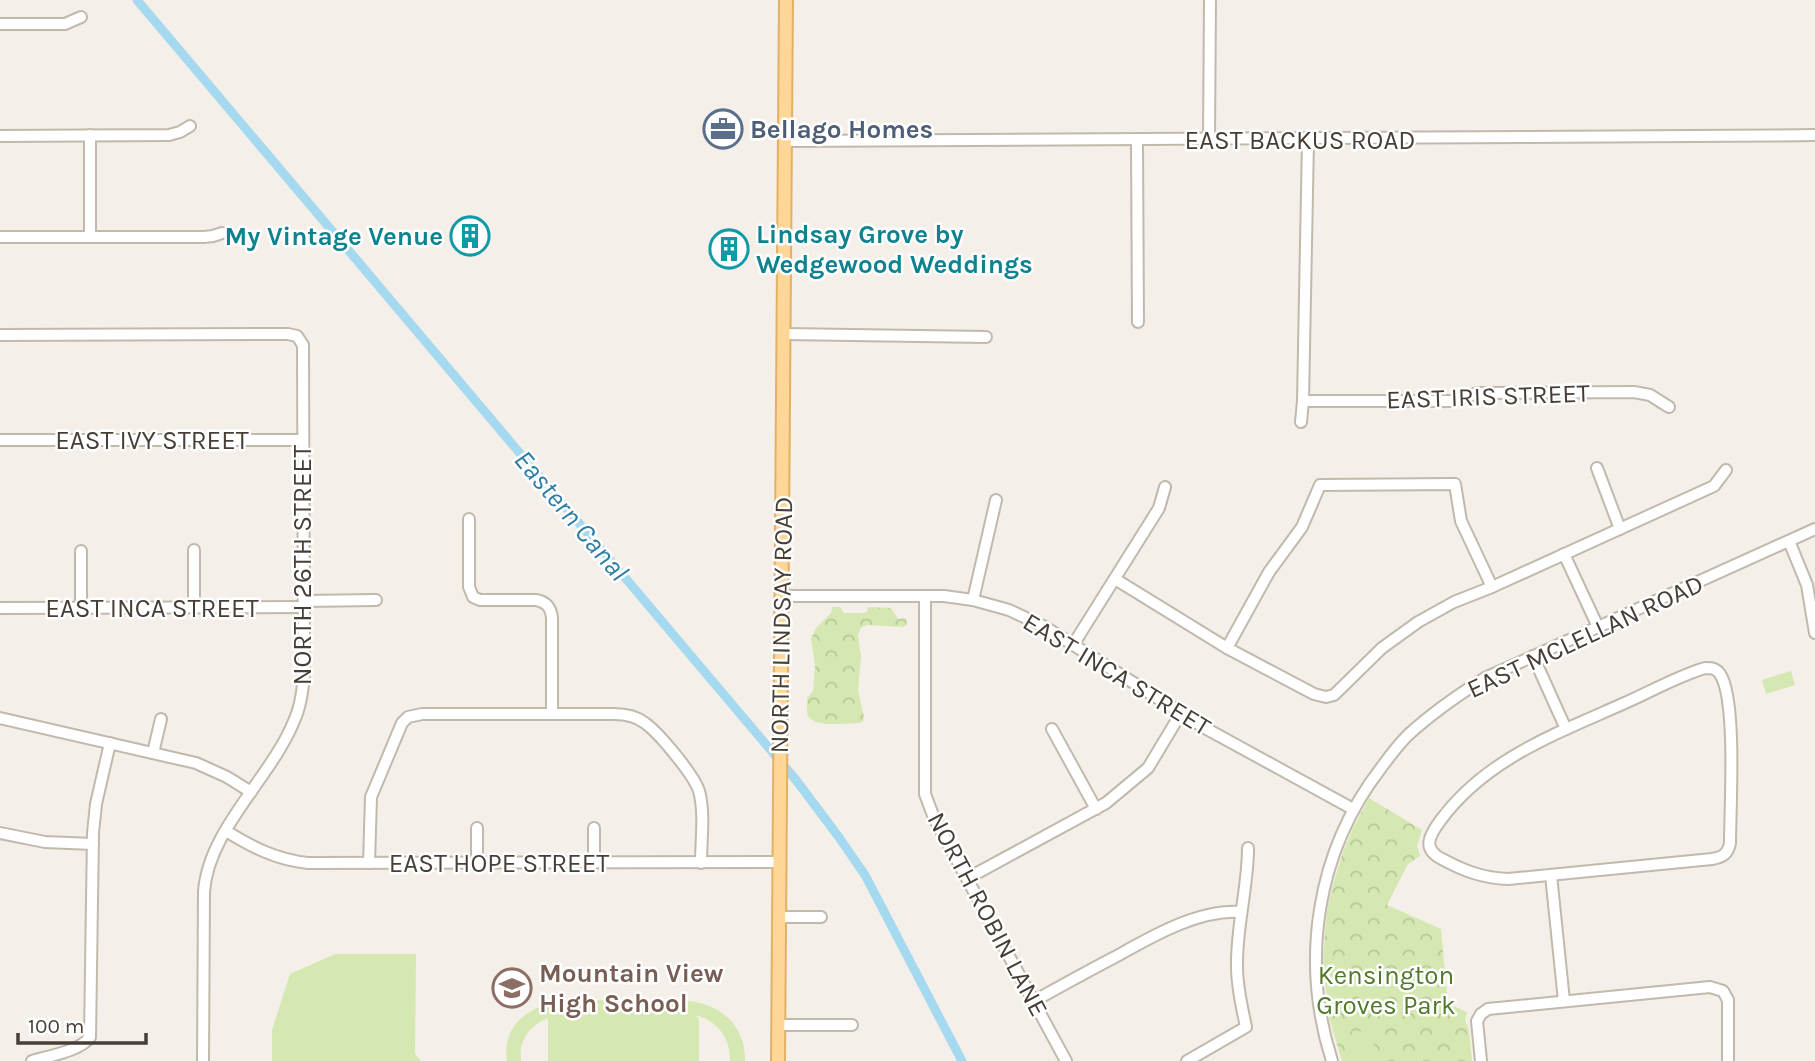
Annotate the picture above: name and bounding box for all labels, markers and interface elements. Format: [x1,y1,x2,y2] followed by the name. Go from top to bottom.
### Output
[702,108,744,150] office icon: Bellago Homes
[750,114,933,145] place label: Bellago Homes
[1185,125,1415,156] street label: EAST BACKUS ROAD
[449,215,491,257] building icon: My Vintage Venue
[756,219,1033,280] place label: Lindsay Grove by Wedgewood Weddings
[225,221,443,252] place label: My Vintage Venue
[708,228,750,270] building icon: Lindsay Grove by Wedgewood Weddings
[1386,377,1590,416] street label: EAST IRIS STREET
[55,425,249,456] street label: EAST IVY STREET
[507,443,636,587] water label: Eastern Canal
[287,445,318,685] street label: NORTH 26TH STREET
[764,496,799,754] street label: NORTH LINDSAY ROAD
[1462,568,1708,705] street label: EAST MCLELLAN ROAD
[45,593,259,624] street label: EAST INCA STREET
[1017,606,1216,743] street label: EAST INCA STREET
[921,807,1054,1022] street label: NORTH ROBIN LANE
[389,848,609,879] street label: EAST HOPE STREET
[539,958,724,1019] place label: Mountain View High School
[1316,960,1456,1021] park label: Kensington Groves Park
[491,967,533,1009] school or university icon: Mountain View High School
[18,1002,145,1046] scale bar
[28,1014,85,1038] text: 100 m

